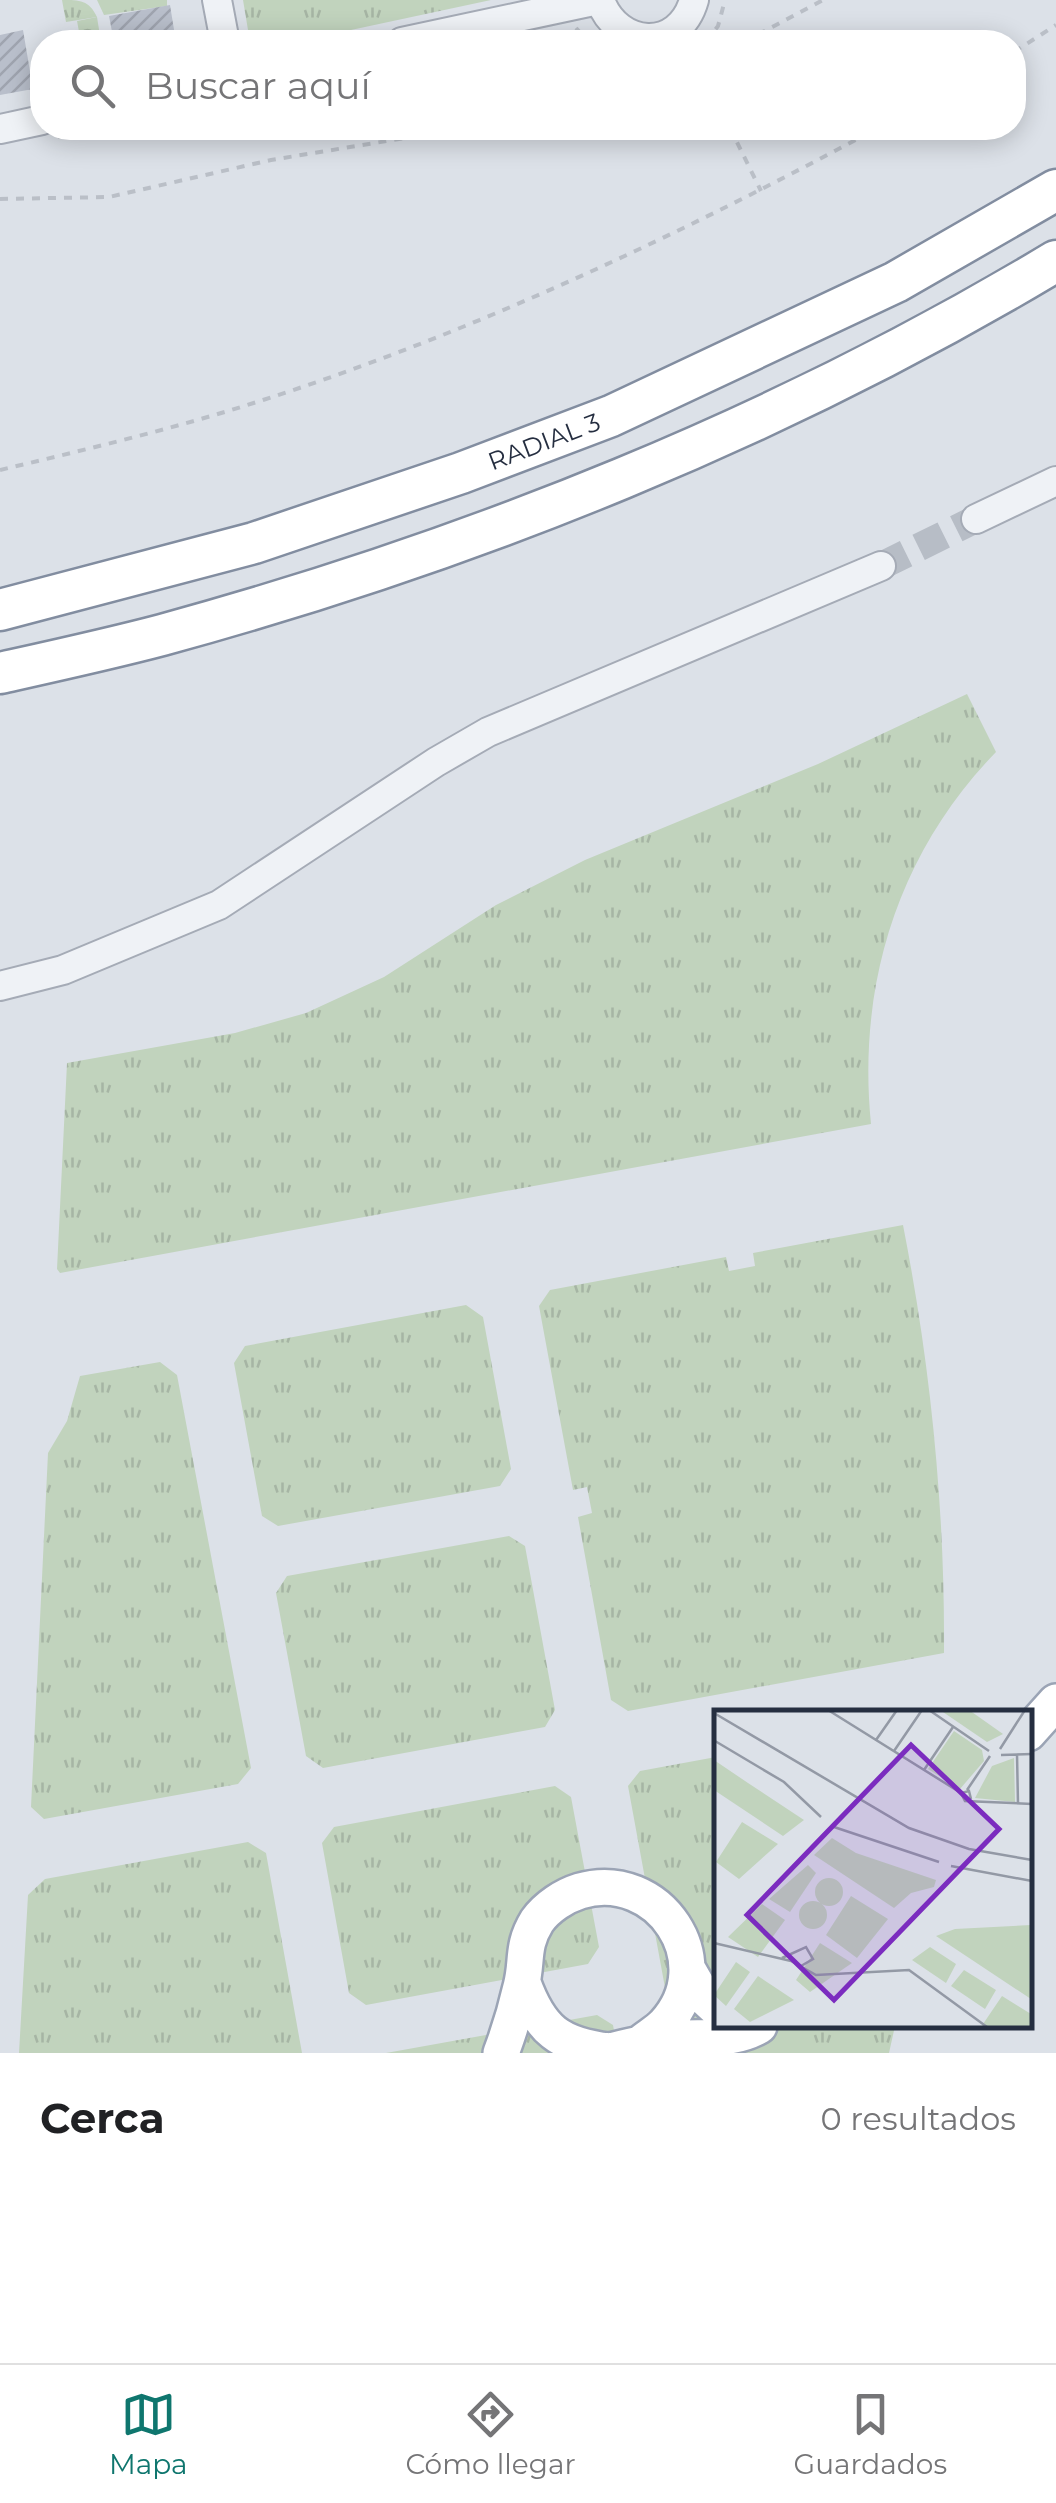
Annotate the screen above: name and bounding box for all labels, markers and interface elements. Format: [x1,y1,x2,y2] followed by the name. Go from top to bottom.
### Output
[30,30,1026,140] search box
[65,58,120,113] icon: search
[145,62,371,109] text: Buscar aquí
[484,407,604,476] street label: RADIAL 3
[714,1710,1031,2028] inset map
[40,2092,165,2144] text: Cerca
[821,2099,1016,2138] text: 0 resultados
[109,2387,188,2481] tab: Mapa
[405,2387,576,2481] tab: Cómo llegar
[794,2387,947,2481] tab: Guardados

